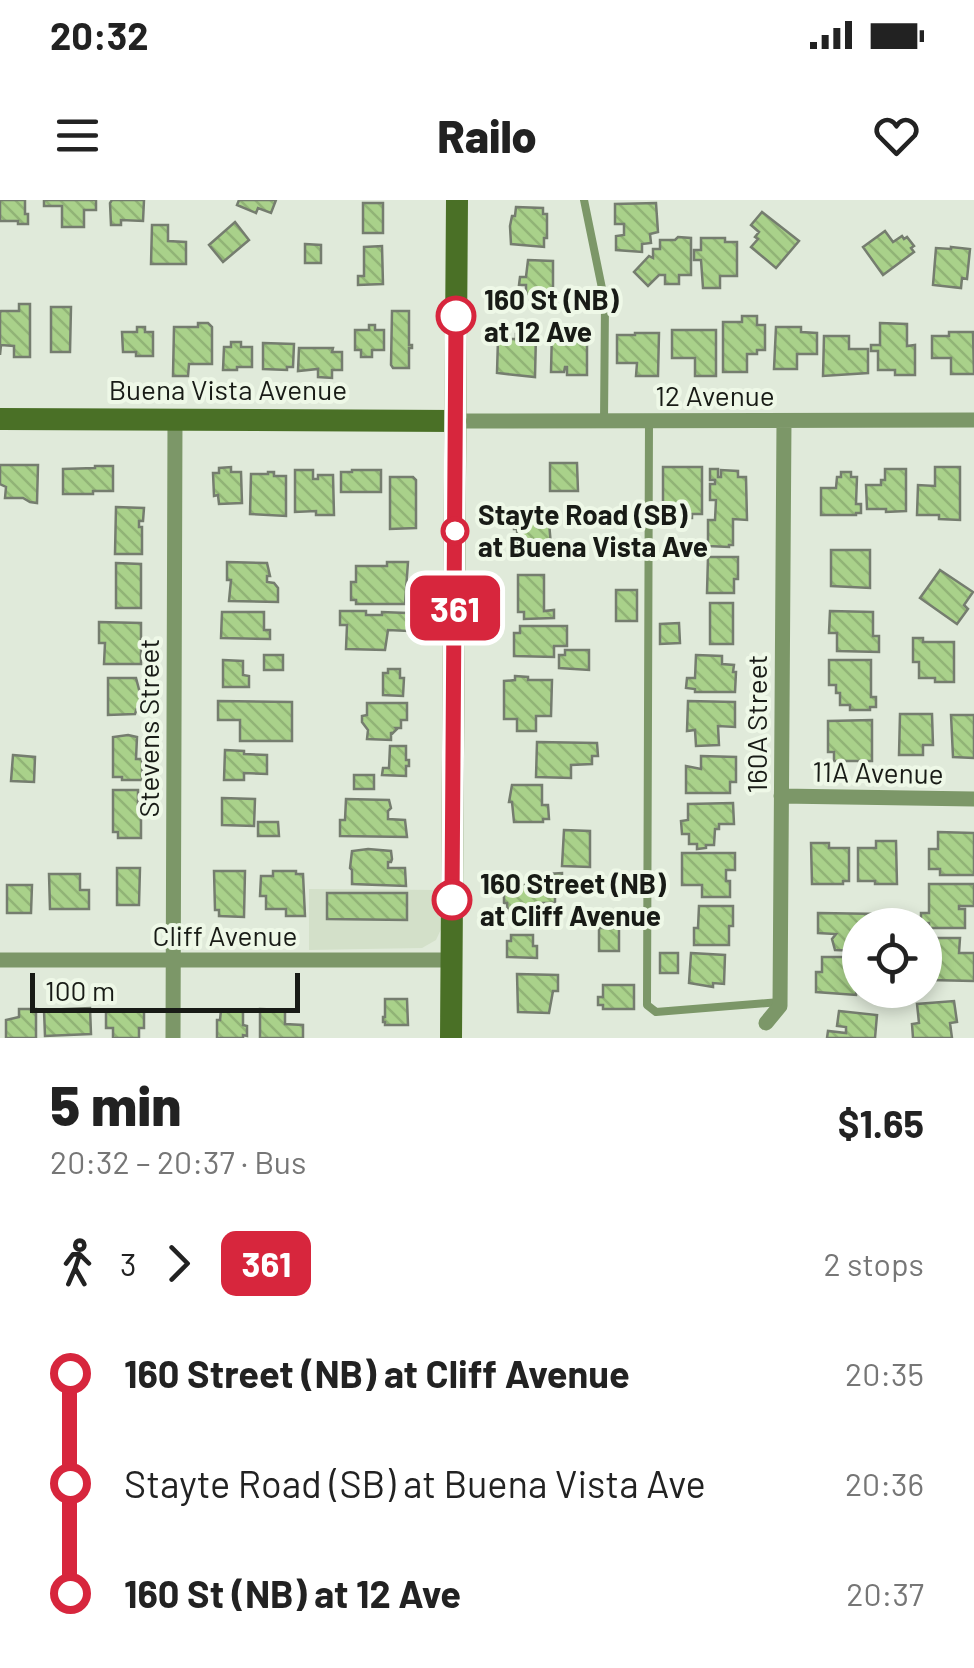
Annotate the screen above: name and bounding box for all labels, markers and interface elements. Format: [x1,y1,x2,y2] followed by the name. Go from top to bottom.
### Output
[50,12,149,58] text: 20:32
[50,108,105,163] icon: menu
[437,108,537,162] text: Railo
[869,108,924,163] icon: heart
[484,282,619,348] place label: 160 St (NB) at 12 Ave
[437,297,475,335] marker: 160 St (NB) at 12 Ave
[109,372,347,406] street label: Buena Vista Avenue
[655,378,775,412] street label: 12 Avenue
[478,497,708,563] place label: Stayte Road (SB) at Buena Vista Ave
[442,518,468,544] marker: Stayte Road (SB) at Buena Vista Ave
[398,576,512,640] line badge: 361
[430,587,480,629] text: 361
[131,638,165,818] street label: Stevens Street
[739,654,773,794] street label: 160A Street
[812,754,944,790] street label: 11A Avenue
[480,866,666,932] place label: 160 Street (NB) at Cliff Avenue
[433,881,471,919] marker: 160 Street (NB) at Cliff Avenue
[842,908,942,1008] map controls
[842,908,942,1008] button: locate
[152,918,298,952] street label: Cliff Avenue
[30,968,300,1013] scale bar
[45,973,115,1007] text: 100 m
[50,1071,182,1137] text: 5 min
[838,1100,924,1146] text: $1.65
[50,1142,306,1180] text: 20:32 – 20:37 · Bus
[50,1236,105,1291] icon: walk
[151,1236,206,1291] icon: forward
[241,1242,291,1284] text: 361
[120,1244,136,1282] text: 3
[823,1244,924,1282] text: 2 stops
[124,1350,630,1396] text: 160 Street (NB) at Cliff Avenue
[845,1354,924,1392] text: 20:35
[124,1460,706,1506] text: Stayte Road (SB) at Buena Vista Ave
[845,1464,924,1502] text: 20:36
[124,1570,461,1616] text: 160 St (NB) at 12 Ave
[846,1574,924,1612] text: 20:37

